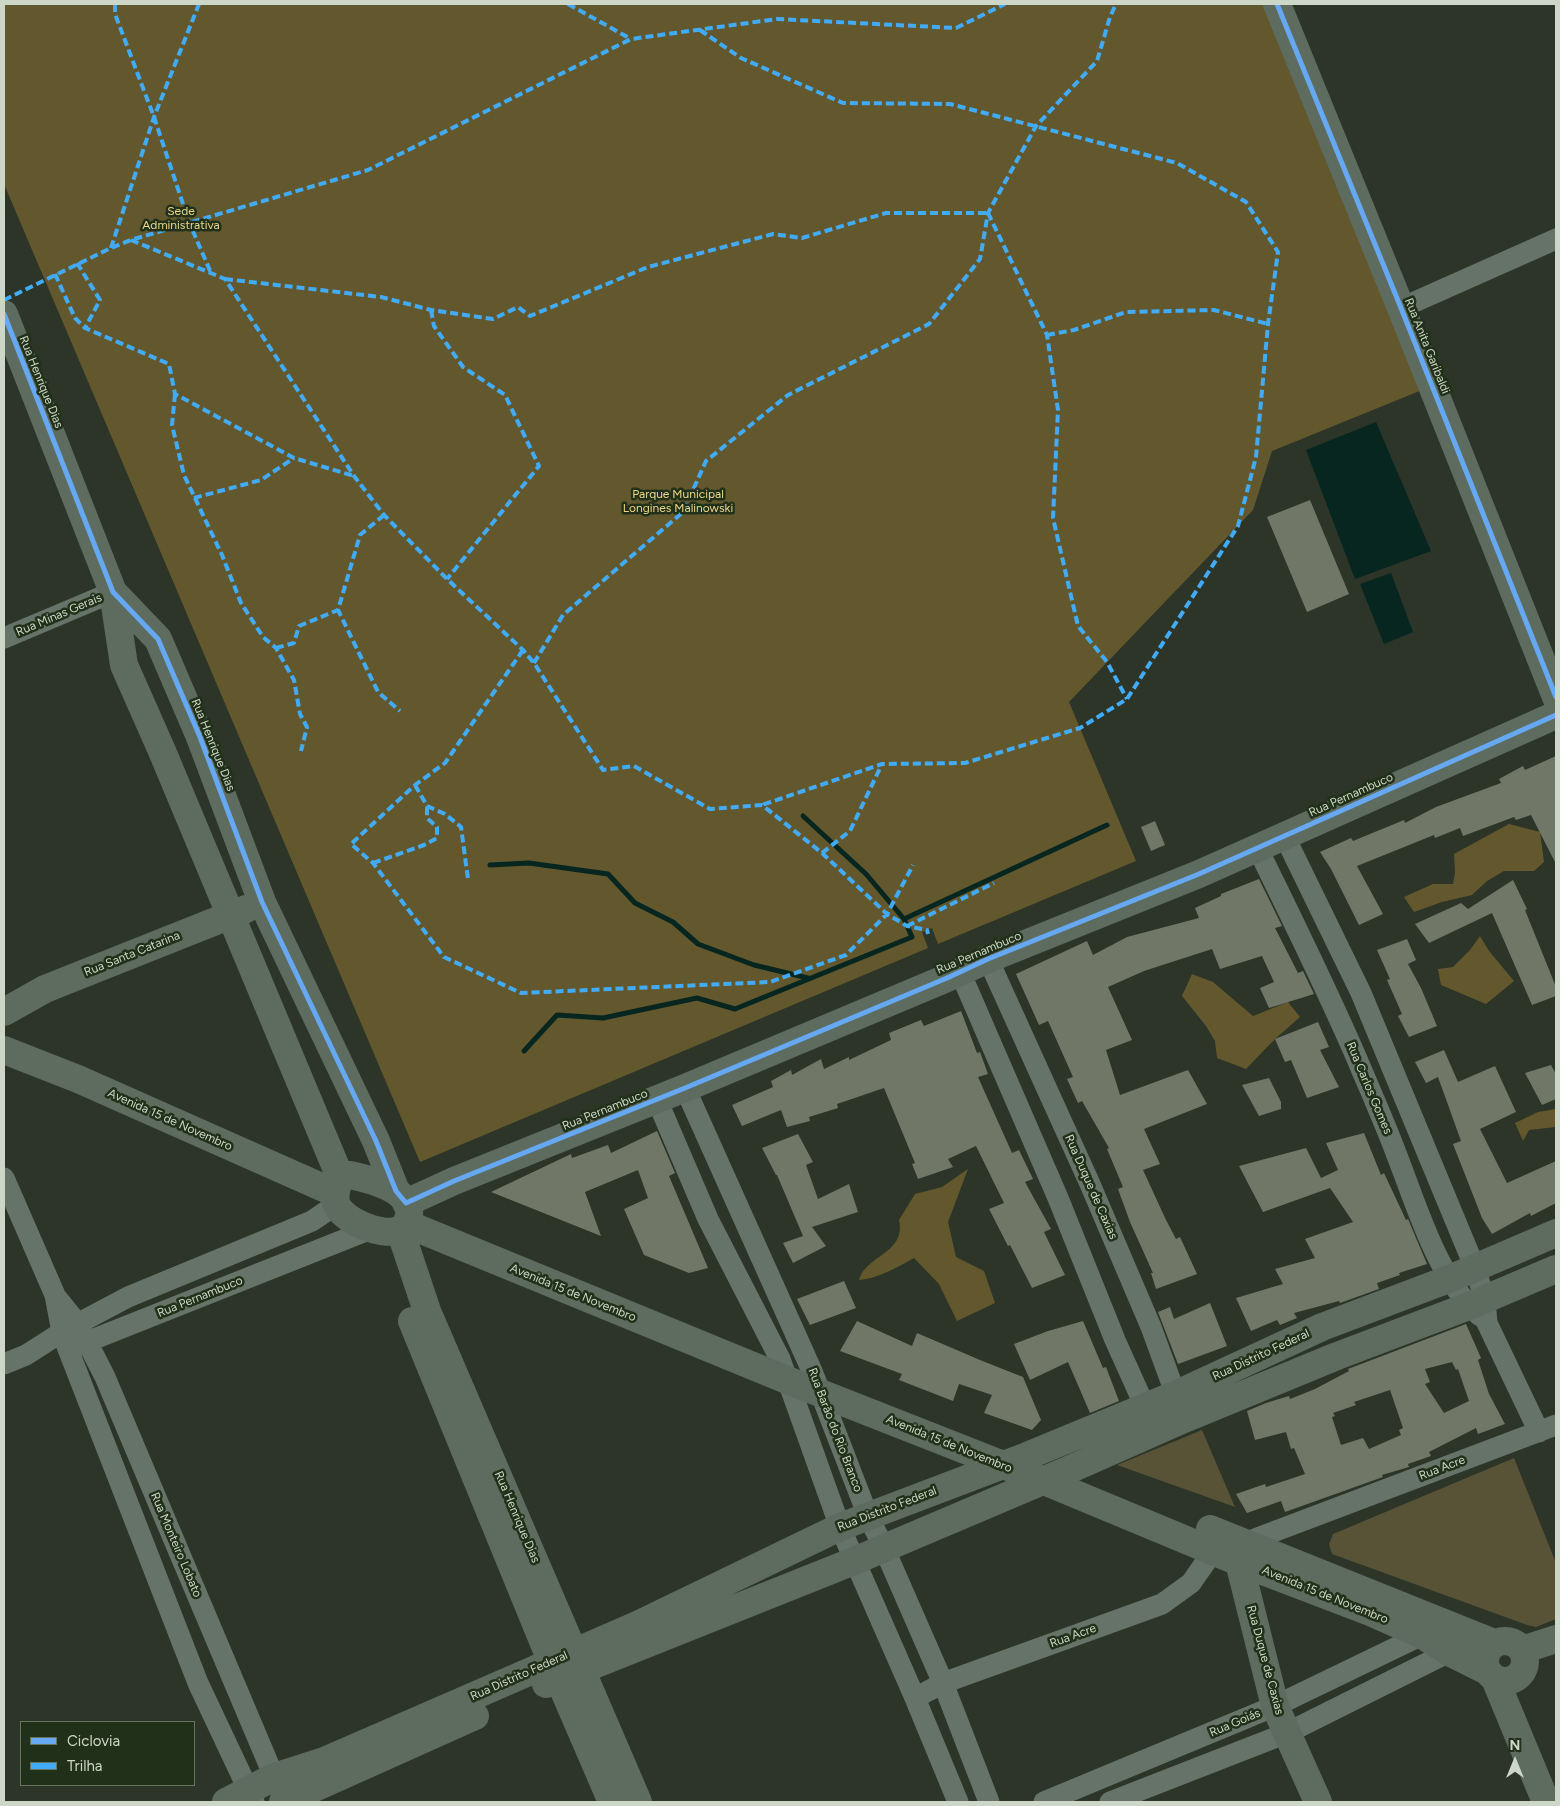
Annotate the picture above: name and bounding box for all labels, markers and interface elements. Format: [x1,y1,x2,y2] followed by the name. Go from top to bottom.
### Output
[142,204,220,232] park label: Sede Administrativa
[1401,296,1453,396] street label: Rua Anita Garibaldi
[16,334,66,430] street label: Rua Henrique Dias
[623,487,733,515] park label: Parque Municipal Longines Malinowski
[14,590,104,640] street label: Rua Minas Gerais
[188,697,238,793] street label: Rua Henrique Dias
[1307,770,1395,820] street label: Rua Pernambuco
[82,928,182,980] street label: Rua Santa Catarina
[934,929,1024,977] street label: Rua Pernambuco
[1343,1040,1395,1136] street label: Rua Carlos Gomes
[106,1086,234,1154] street label: Avenida 15 de Novembro
[560,1086,650,1134] street label: Rua Pernambuco
[1061,1132,1121,1242] street label: Rua Duque de Caxias
[508,1261,638,1325] street label: Avenida 15 de Novembro
[155,1273,245,1321] street label: Rua Pernambuco
[1210,1326,1312,1384] street label: Rua Distrito Federal
[805,1366,865,1494] street label: Rua Barão do Rio Branco
[884,1412,1014,1476] street label: Avenida 15 de Novembro
[1417,1453,1467,1483] street label: Rua Acre
[491,1469,543,1565] street label: Rua Henrique Dias
[835,1483,939,1535] street label: Rua Distrito Federal
[147,1490,205,1600] street label: Rua Monteiro Lobato
[1260,1563,1390,1627] street label: Avenida 15 de Novembro
[1243,1604,1287,1716] street label: Rua Duque de Caxias
[1048,1621,1098,1651] street label: Rua Acre
[468,1648,570,1704] street label: Rua Distrito Federal
[1207,1706,1263,1740] street label: Rua Goiás
[20,1721,195,1786] legend
[67,1732,120,1750] text: Ciclovia
[1490,1736,1540,1786] north arrow
[1510,1737,1520,1754] text: N
[67,1757,102,1775] text: Trilha

